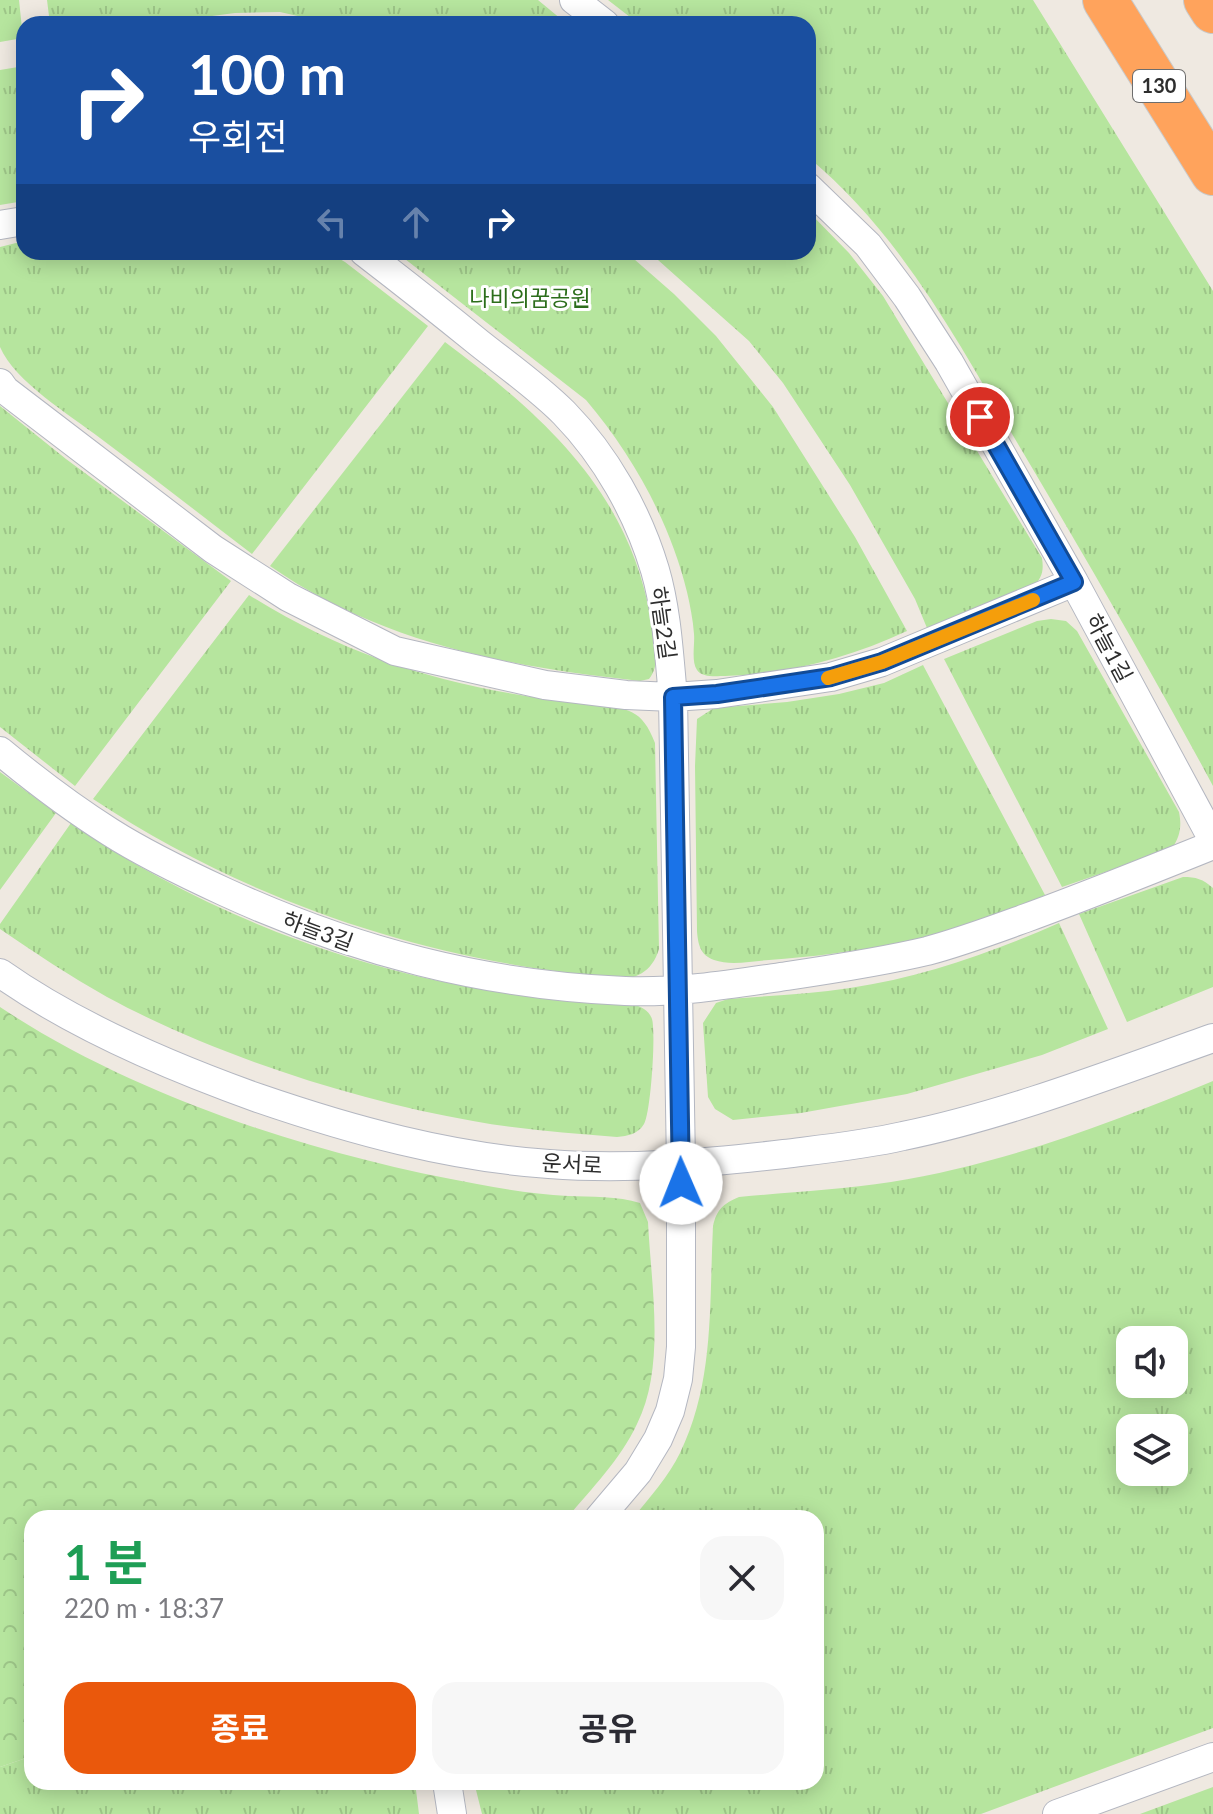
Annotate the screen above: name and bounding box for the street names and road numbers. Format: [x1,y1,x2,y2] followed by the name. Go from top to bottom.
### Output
[1133,70,1185,102] road number: 130
[645,585,682,661] street label: 하늘2길
[1080,609,1139,687] street label: 하늘1길
[279,905,357,956] street label: 하늘3길
[541,1148,603,1179] street label: 운서로

